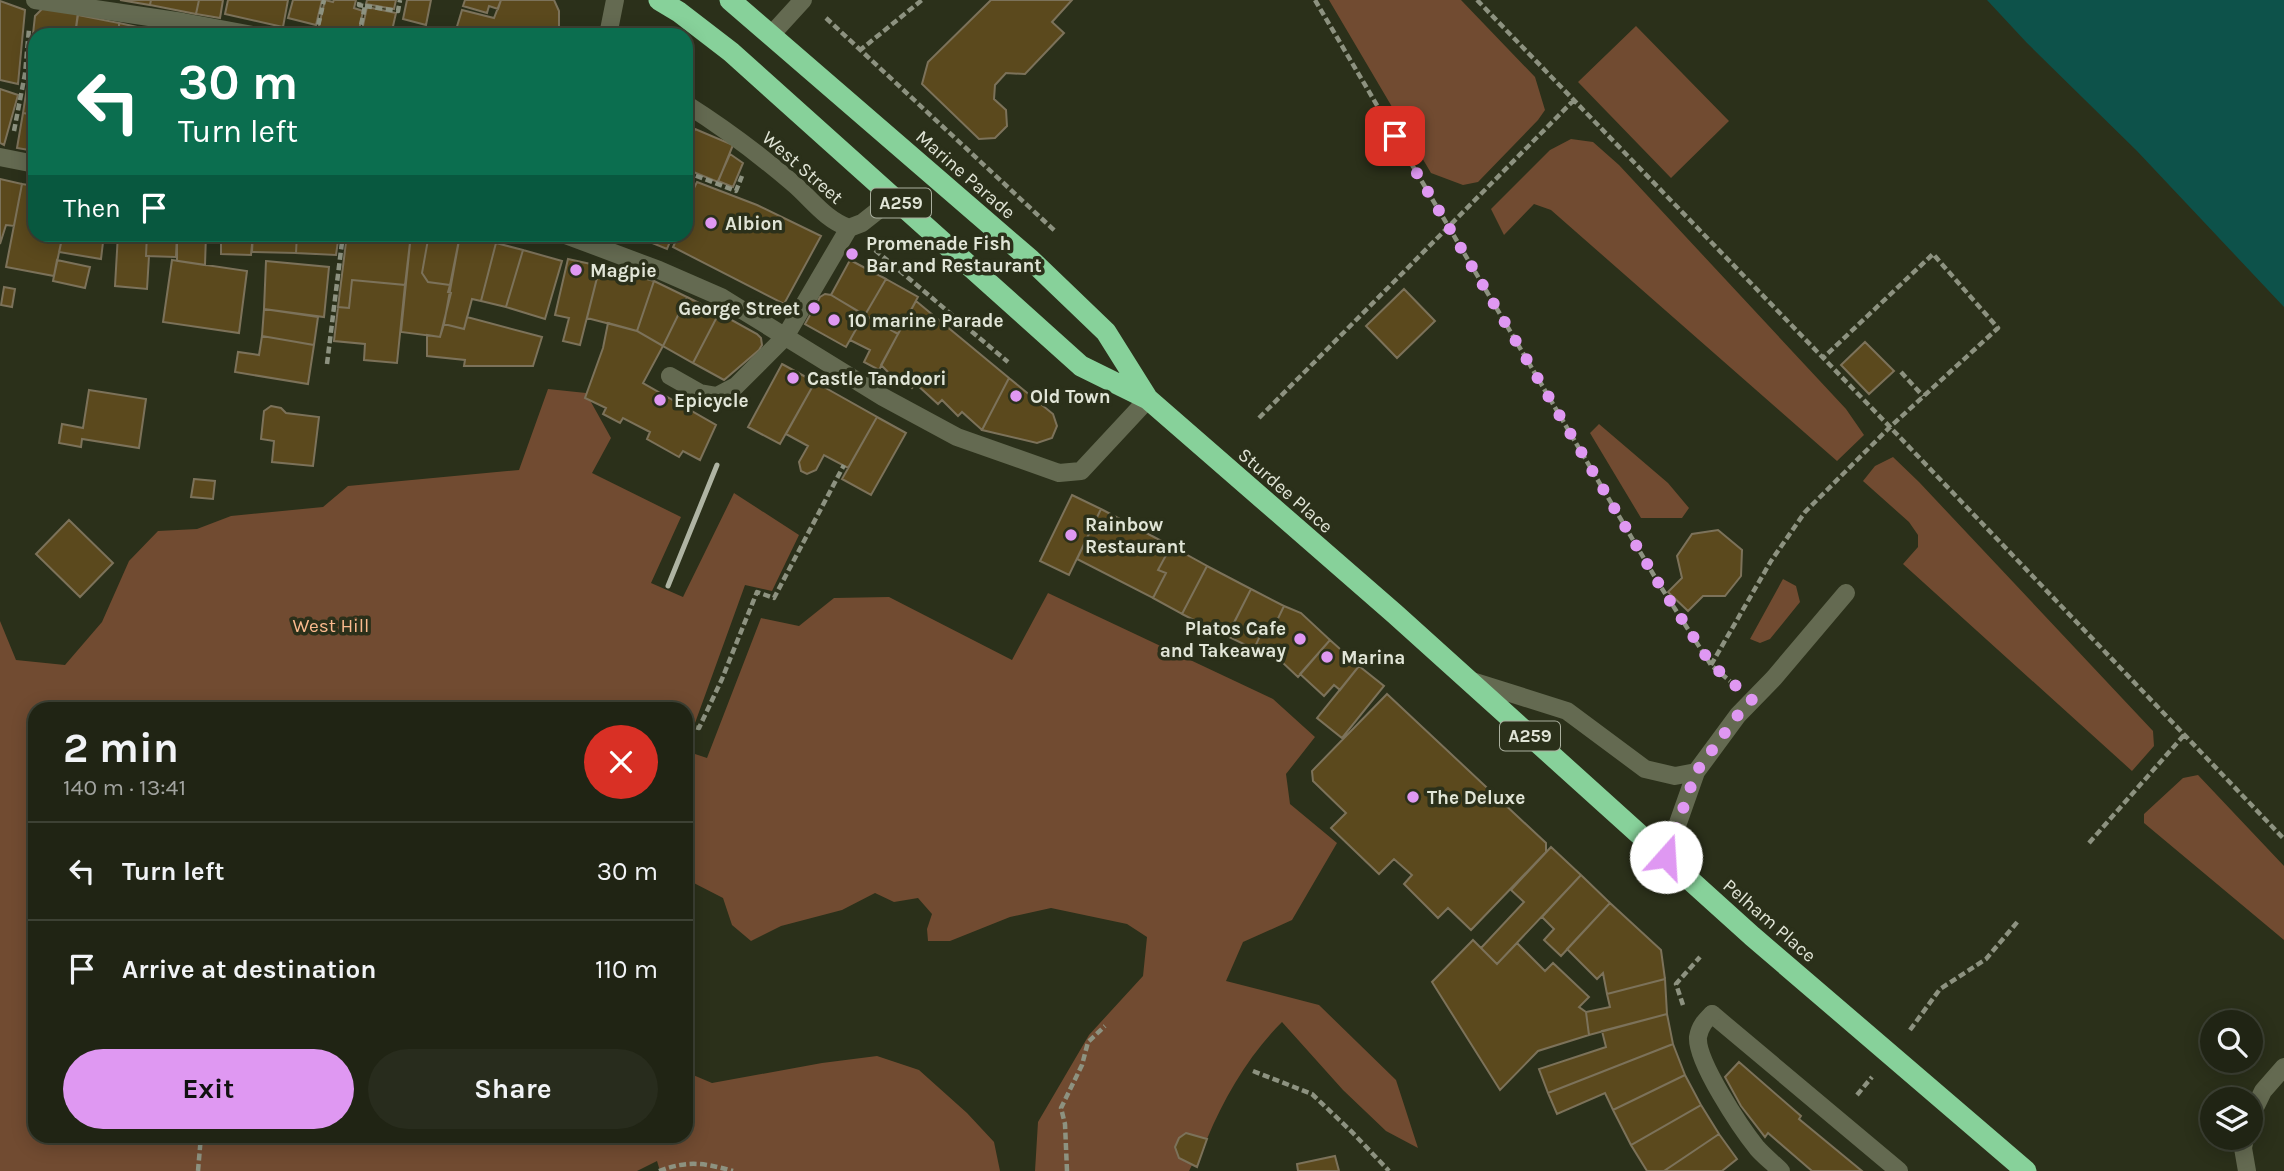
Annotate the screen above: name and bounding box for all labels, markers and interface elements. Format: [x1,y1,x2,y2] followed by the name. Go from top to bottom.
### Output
[178,54,298,111] text: 30 m
[63,56,154,147] icon: left
[1365,106,1425,166] pin
[178,113,298,150] text: Turn left
[1376,117,1414,155] icon: arrive
[911,126,1019,224] street label: Marine Parade
[757,127,847,209] street label: West Street
[871,188,931,218] road number: A259
[135,189,173,227] icon: arrive
[63,193,121,224] text: Then
[725,213,783,235] place label: Albion
[703,215,719,231] marker: Albion
[866,233,1042,277] place label: Promenade Fish Bar and Restaurant
[844,246,860,262] marker: Promenade Fish Bar and Restaurant
[590,260,657,282] place label: Magpie
[568,262,584,278] marker: Magpie
[678,298,800,320] place label: George Street
[806,300,822,316] marker: George Street
[848,310,1004,332] place label: 10 marine Parade
[826,312,842,328] marker: 10 marine Parade
[807,368,946,390] place label: Castle Tandoori
[785,370,801,386] marker: Castle Tandoori
[1030,386,1111,408] place label: Old Town
[1008,388,1024,404] marker: Old Town
[674,390,749,412] place label: Epicycle
[652,392,668,408] marker: Epicycle
[1234,444,1337,538] street label: Sturdee Place
[1085,514,1186,558] place label: Rainbow Restaurant
[1063,527,1079,543] marker: Rainbow Restaurant
[293,615,369,637] park label: West Hill
[1160,618,1286,662] place label: Platos Cafe and Takeaway
[1292,631,1308,647] marker: Platos Cafe and Takeaway
[1341,647,1405,669] place label: Marina
[1319,649,1335,665] marker: Marina
[1500,722,1560,750] road number: A259
[63,723,179,773] text: 2 min
[584,725,658,799] button: close
[63,774,186,801] text: 140 m · 13:41
[1427,787,1525,809] place label: The Deluxe
[1405,789,1421,805] marker: The Deluxe
[1629,820,1703,894] position arrow
[63,852,101,890] icon: left
[122,856,224,887] text: Turn left
[597,856,658,887] text: 30 m
[1718,875,1820,967] street label: Pelham Place
[63,950,101,988] icon: arrive
[122,954,376,985] text: Arrive at destination
[595,954,658,985] text: 110 m
[2200,1010,2263,1150] map controls
[2200,1010,2263,1073] button: search
[63,1049,354,1129] button: Exit
[368,1049,658,1129] button: Share
[2200,1087,2263,1150] button: layers

